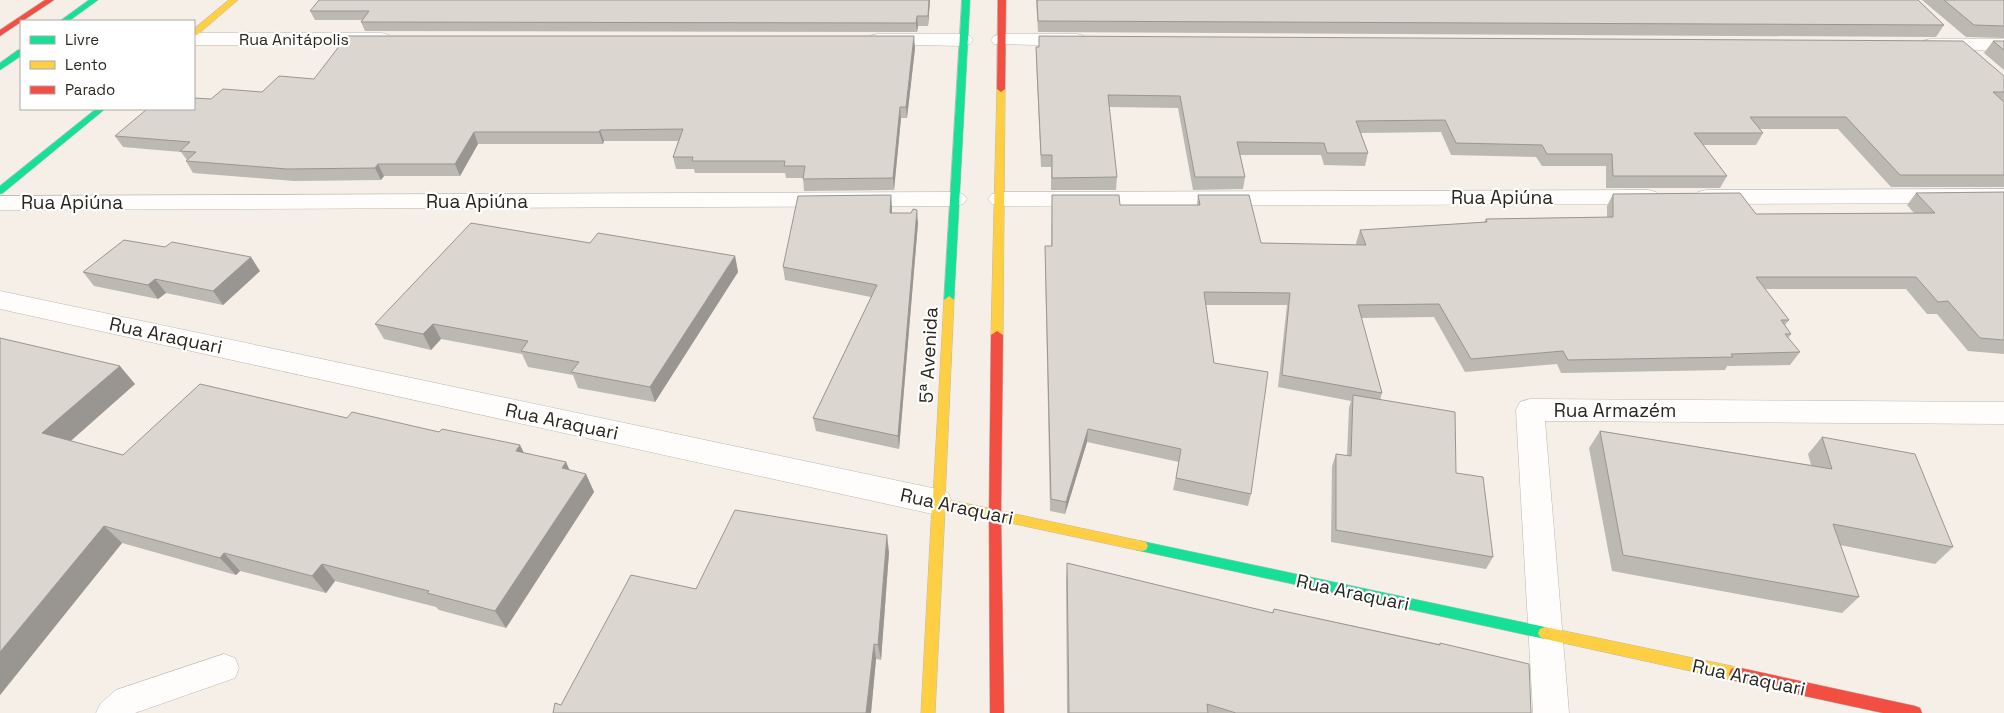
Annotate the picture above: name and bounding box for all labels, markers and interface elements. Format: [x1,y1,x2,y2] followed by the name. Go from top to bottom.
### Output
[20,20,195,110] legend
[239,29,349,50] street label: Rua Anitápolis
[65,30,99,49] text: Livre
[65,55,107,74] text: Lento
[65,80,115,99] text: Parado
[1451,185,1553,210] street label: Rua Apiúna
[426,189,528,214] street label: Rua Apiúna
[21,190,123,215] street label: Rua Apiúna
[913,306,944,404] street label: 5ª Avenida
[107,311,225,360] street label: Rua Araquari
[503,397,621,446] street label: Rua Araquari
[1554,398,1676,423] street label: Rua Armazém
[898,482,1016,531] street label: Rua Araquari
[1294,568,1412,617] street label: Rua Araquari
[1690,653,1808,702] street label: Rua Araquari

